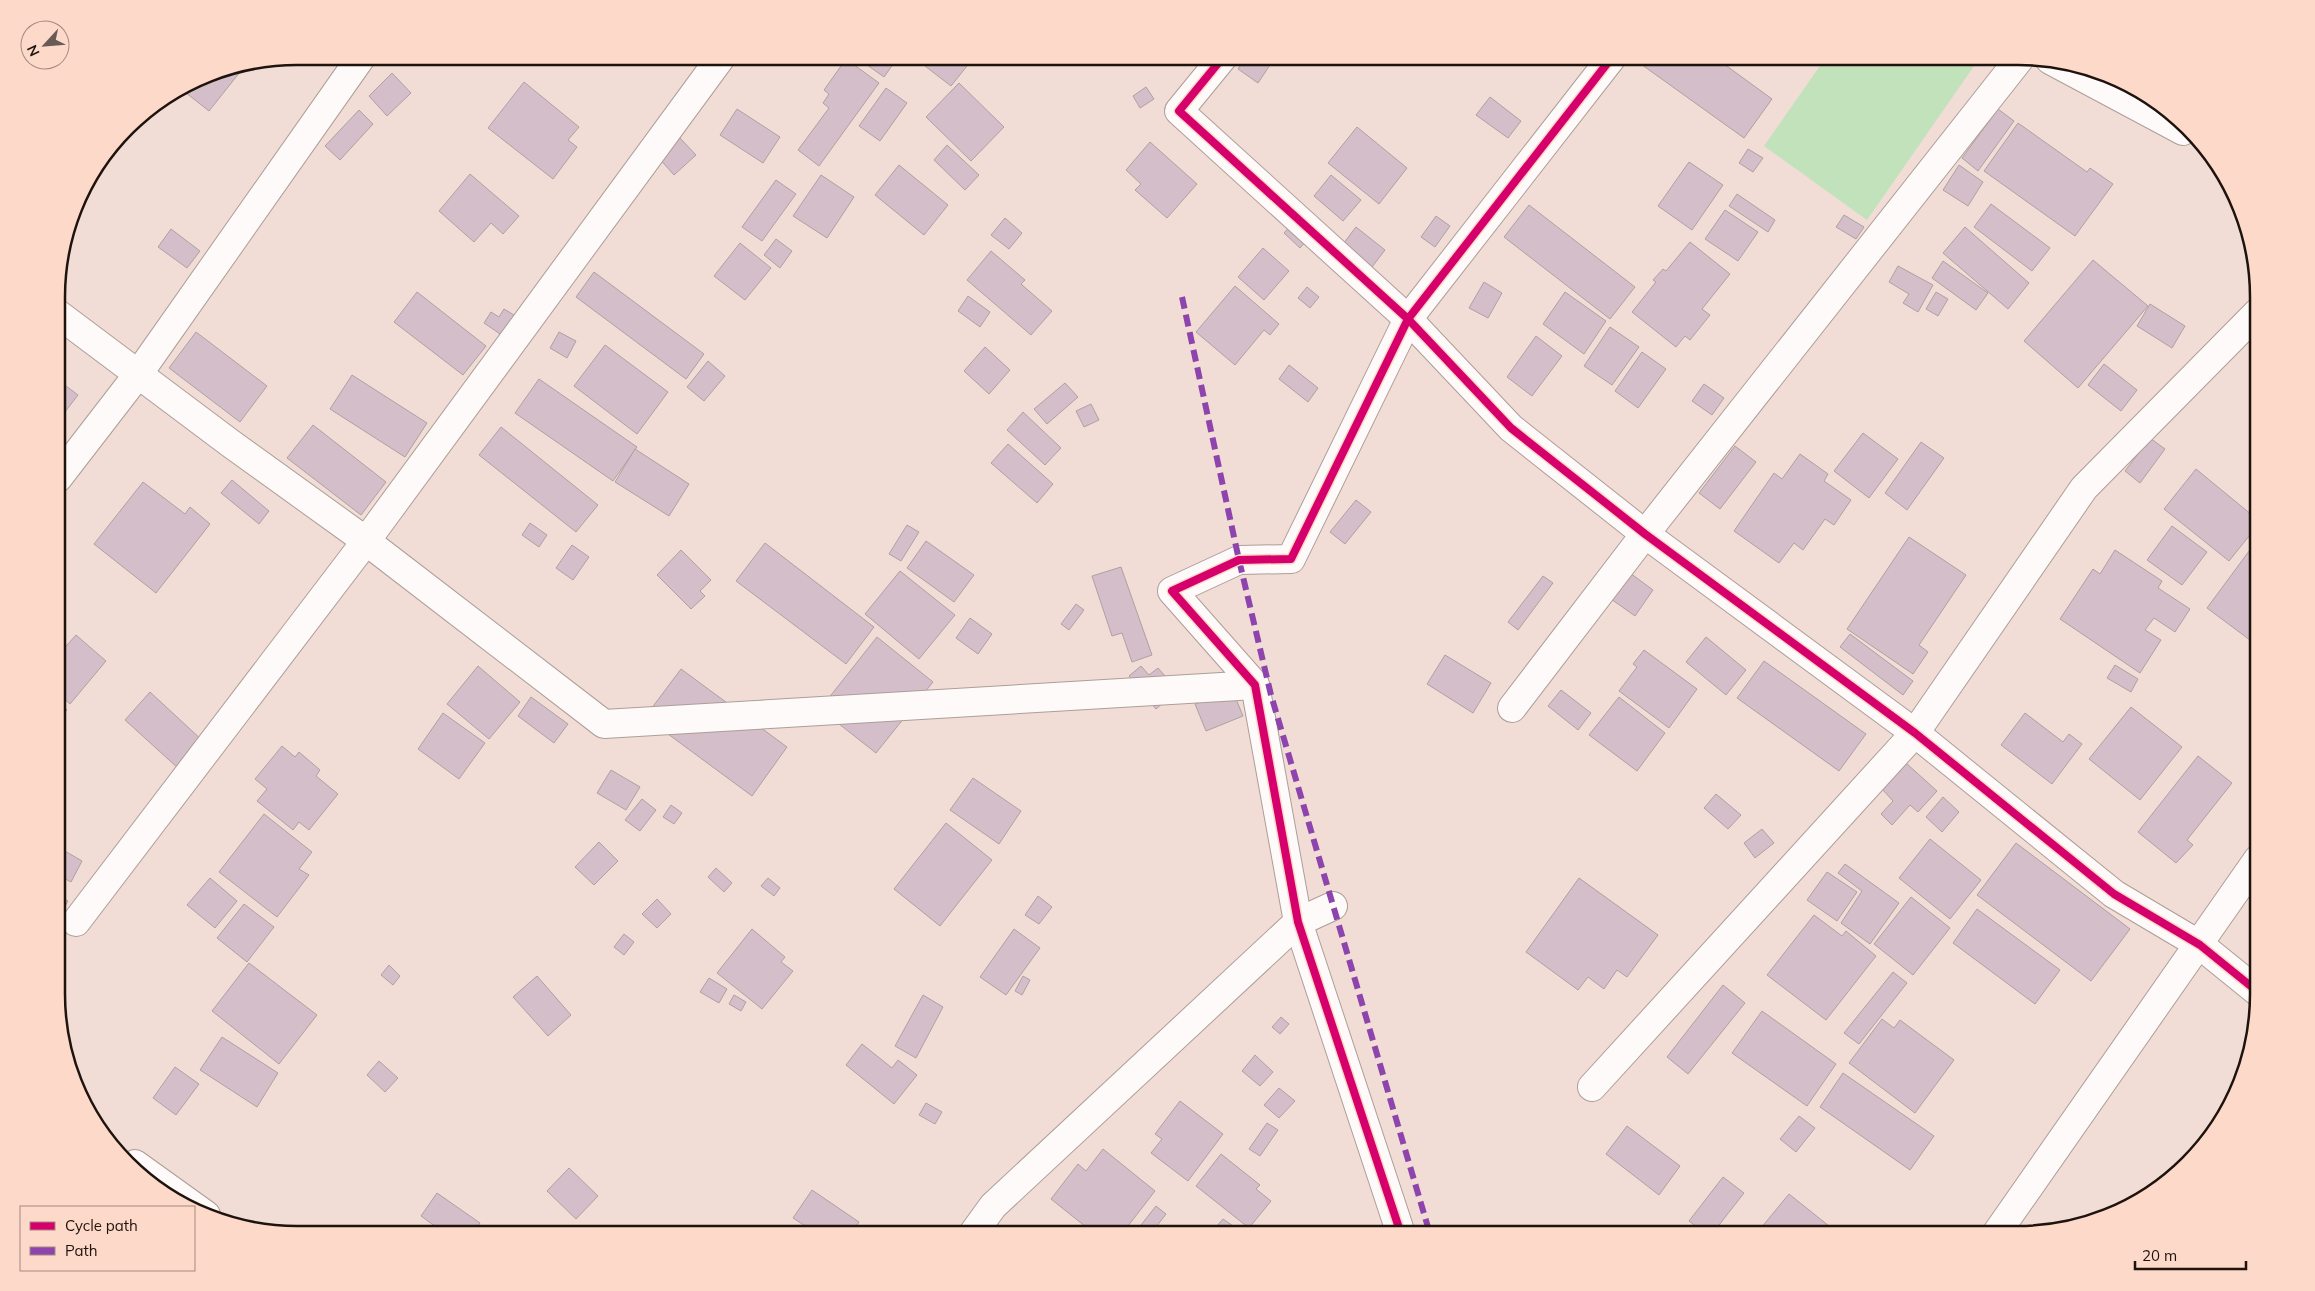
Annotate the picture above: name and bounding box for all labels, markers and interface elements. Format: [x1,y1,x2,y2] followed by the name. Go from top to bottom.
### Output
[20,20,70,70] north arrow
[23,42,44,59] text: N
[20,1206,195,1271] legend
[65,1216,138,1235] text: Cycle path
[2135,1238,2246,1270] scale bar
[65,1241,97,1260] text: Path
[2142,1246,2177,1265] text: 20 m

